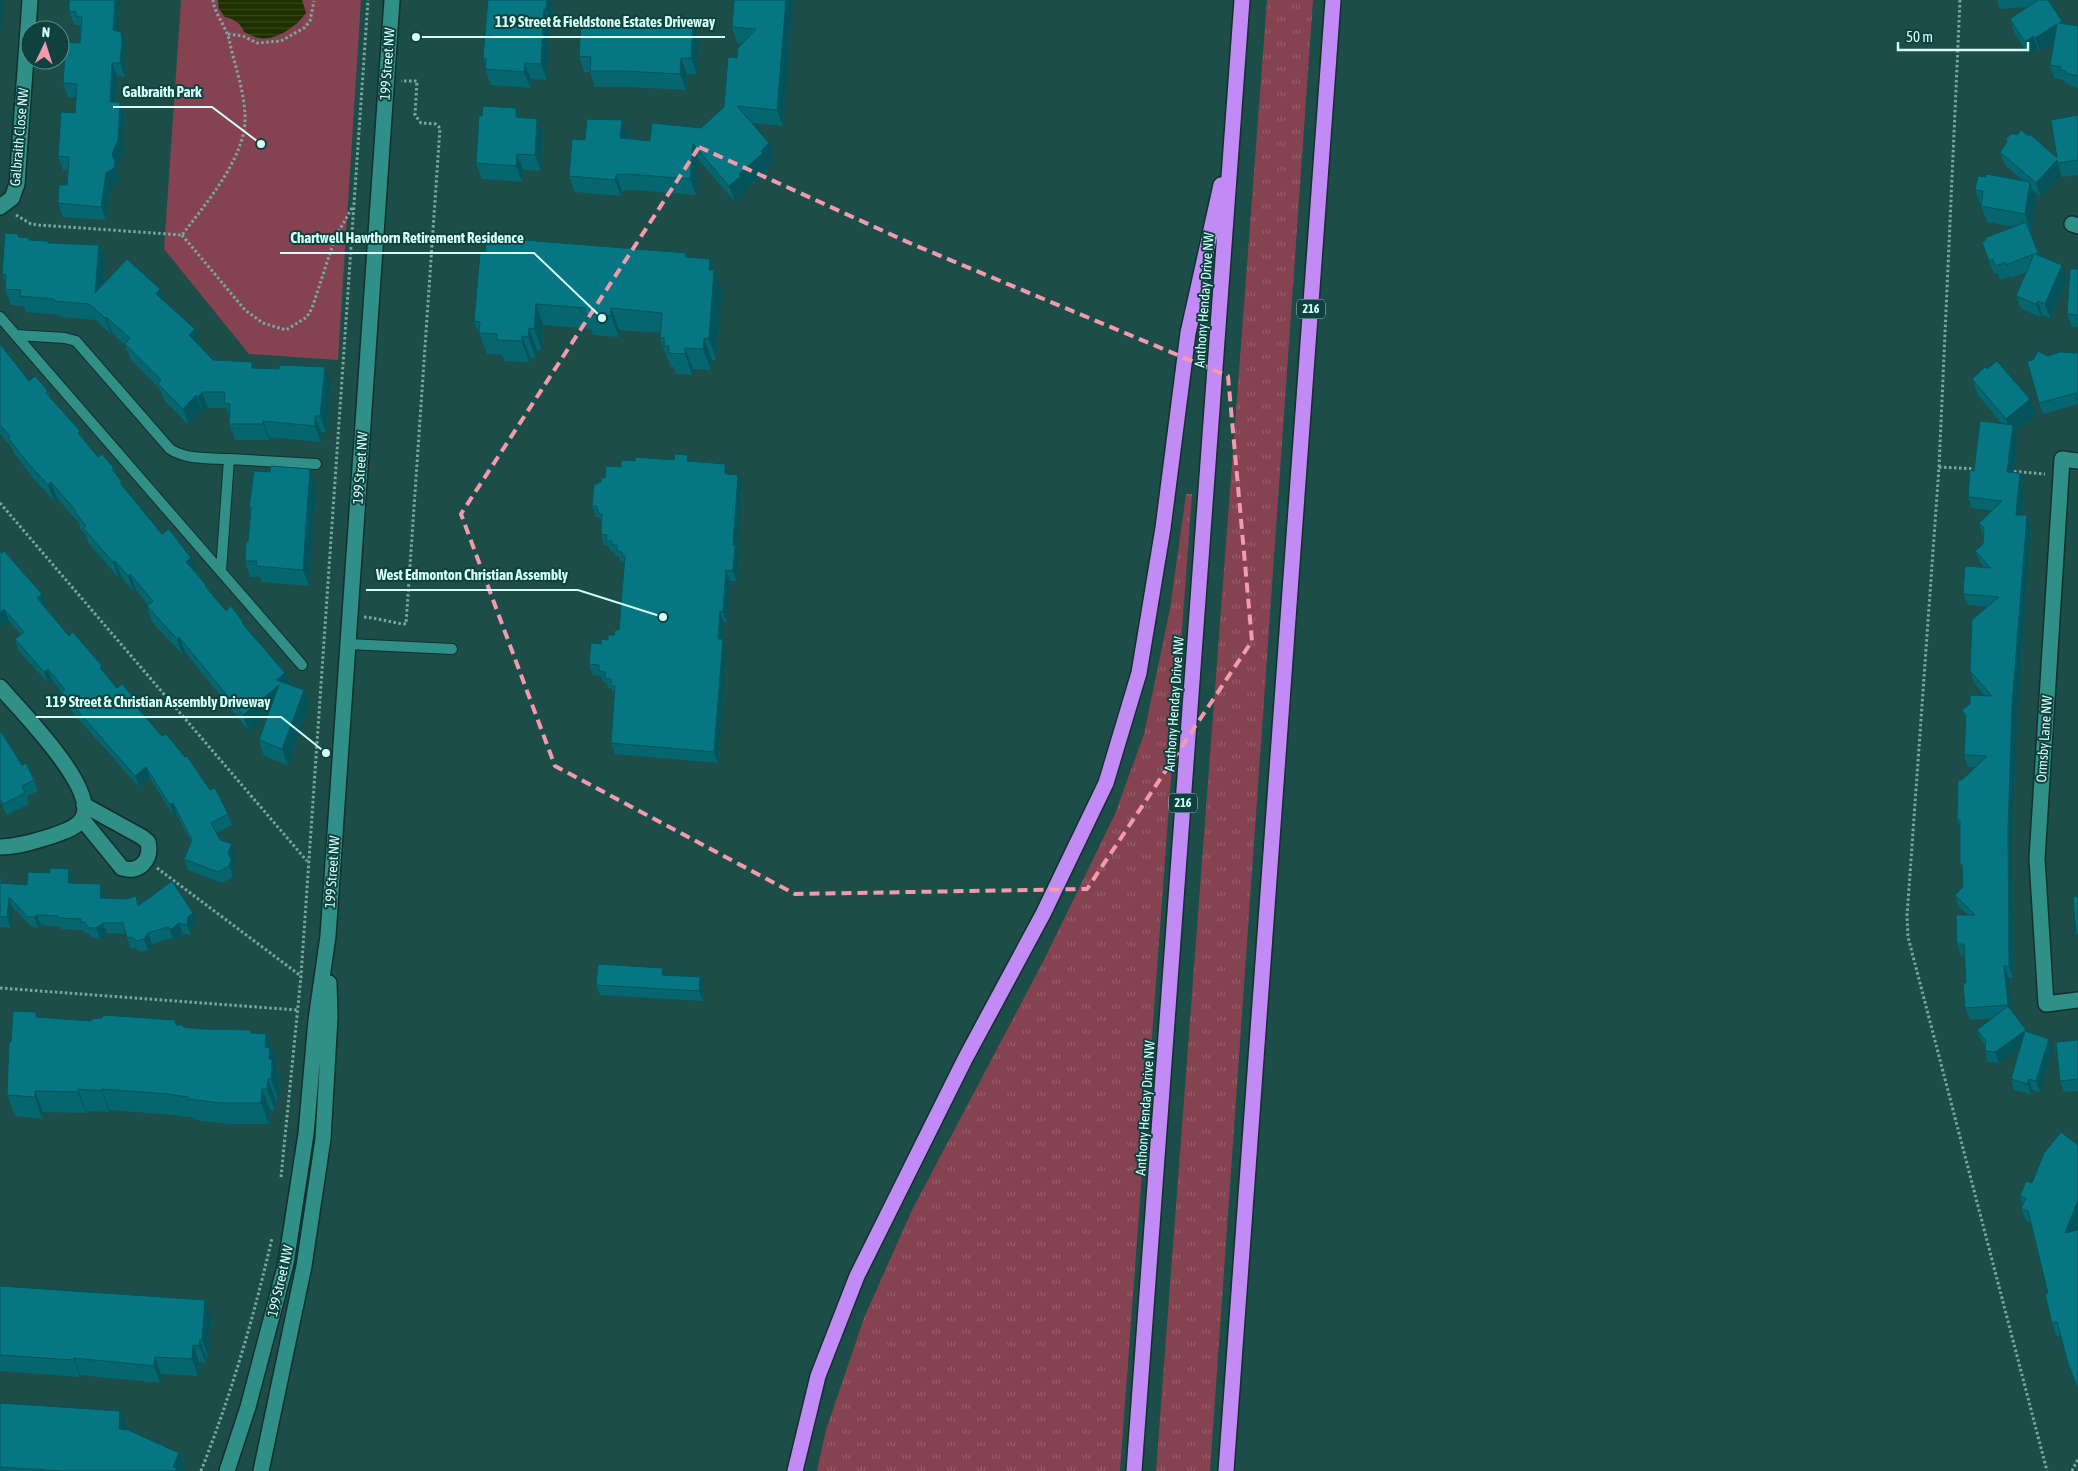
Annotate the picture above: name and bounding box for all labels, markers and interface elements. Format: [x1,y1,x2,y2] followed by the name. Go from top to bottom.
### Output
[485,7,725,37] callout: 119 Street & Fieldstone Estates Driveway
[495,13,716,30] text: 119 Street & Fieldstone Estates Driveway
[20,20,70,70] north arrow
[1898,20,2028,52] scale bar
[41,24,51,40] text: N
[376,26,398,101] street label: 199 Street NW
[1906,28,1933,45] text: 50 m
[113,77,212,107] callout: Galbraith Park
[122,83,202,100] text: Galbraith Park
[7,86,31,187] street label: Galbraith Close NW
[280,223,534,253] callout: Chartwell Hawthorn Retirement Residence
[290,229,524,246] text: Chartwell Hawthorn Retirement Residence
[1191,231,1217,368] street label: Anthony Henday Drive NW
[1297,300,1325,318] road number: 216
[349,430,371,505] street label: 199 Street NW
[366,560,578,590] callout: West Edmonton Christian Assembly
[375,566,569,583] text: West Edmonton Christian Assembly
[1161,635,1187,772] street label: Anthony Henday Drive NW
[36,687,281,717] callout: 119 Street & Christian Assembly Driveway
[46,693,271,710] text: 119 Street & Christian Assembly Driveway
[2033,694,2055,783] street label: Ormsby Lane NW
[1169,794,1197,812] road number: 216
[321,834,343,909] street label: 199 Street NW
[1132,1039,1158,1176] street label: Anthony Henday Drive NW
[264,1243,296,1318] street label: 199 Street NW

